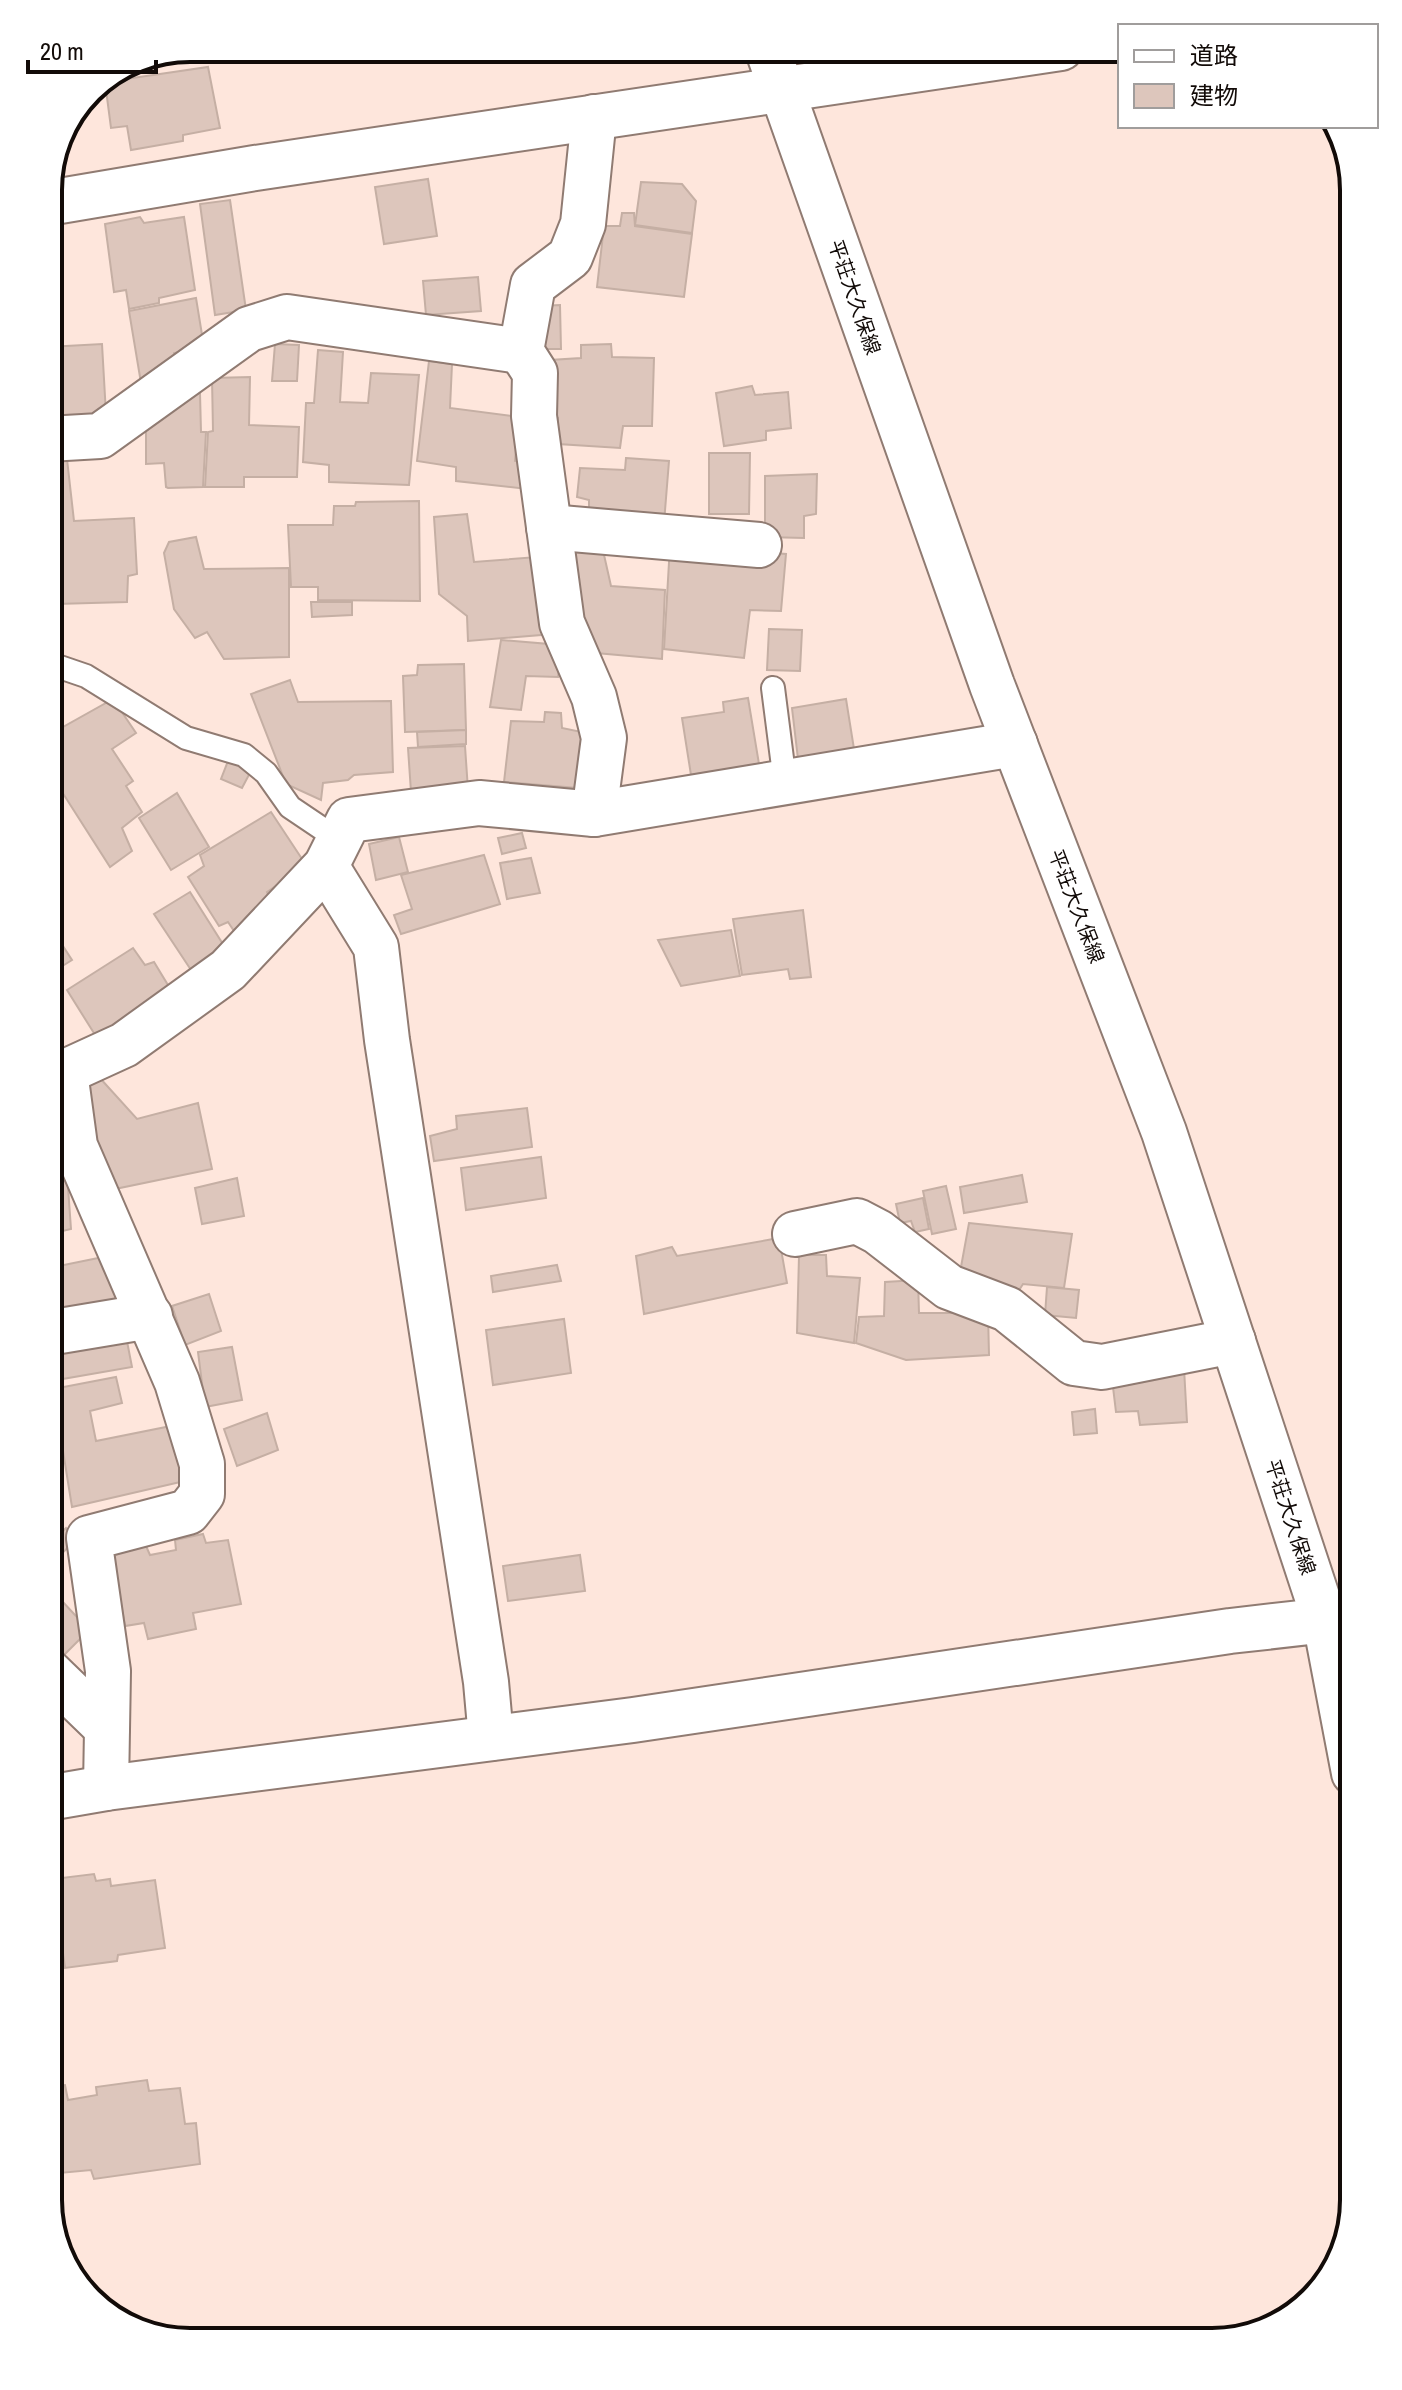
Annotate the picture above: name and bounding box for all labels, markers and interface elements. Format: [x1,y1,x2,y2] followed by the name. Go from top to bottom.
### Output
[28,24,156,74] scale bar
[1118,24,1378,128] legend
[40,35,84,67] text: 20 m
[1190,39,1238,71] text: 道路
[1190,79,1238,111] text: 建物
[823,236,887,358] street label: 平荘大久保線
[1043,845,1111,967] street label: 平荘大久保線
[1260,1456,1322,1578] street label: 平荘大久保線

